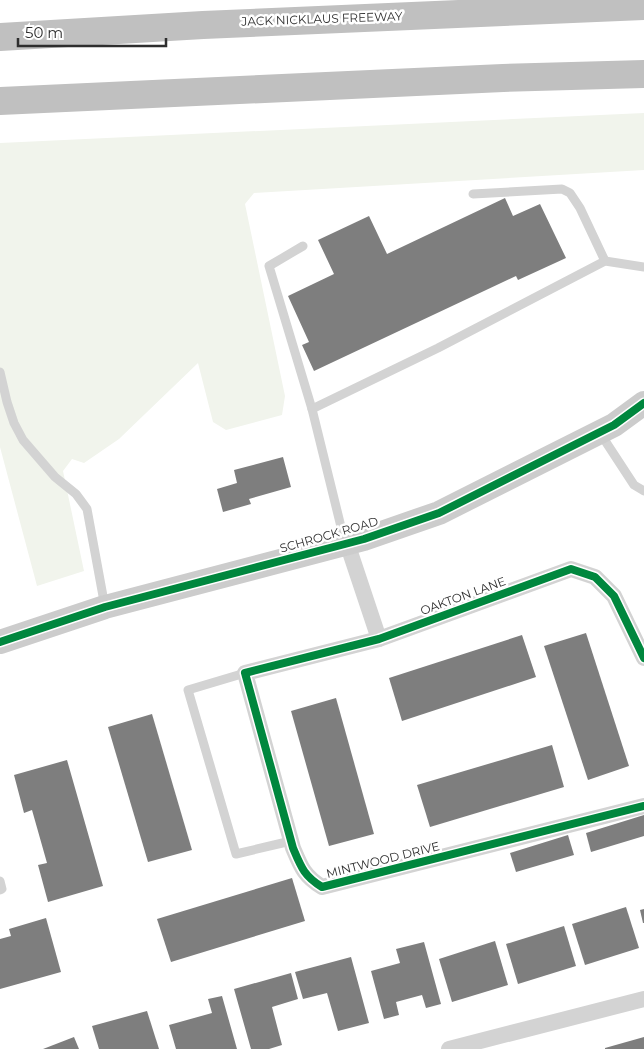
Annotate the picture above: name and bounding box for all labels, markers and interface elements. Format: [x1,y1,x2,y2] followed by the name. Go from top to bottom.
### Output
[240,8,403,29] street label: JACK NICKLAUS FREEWAY
[18,15,165,47] scale bar
[25,23,63,42] text: 50 m
[278,513,380,556] street label: SCHROCK ROAD
[418,573,508,618] street label: OAKTON LANE
[325,838,441,881] street label: MINTWOOD DRIVE

